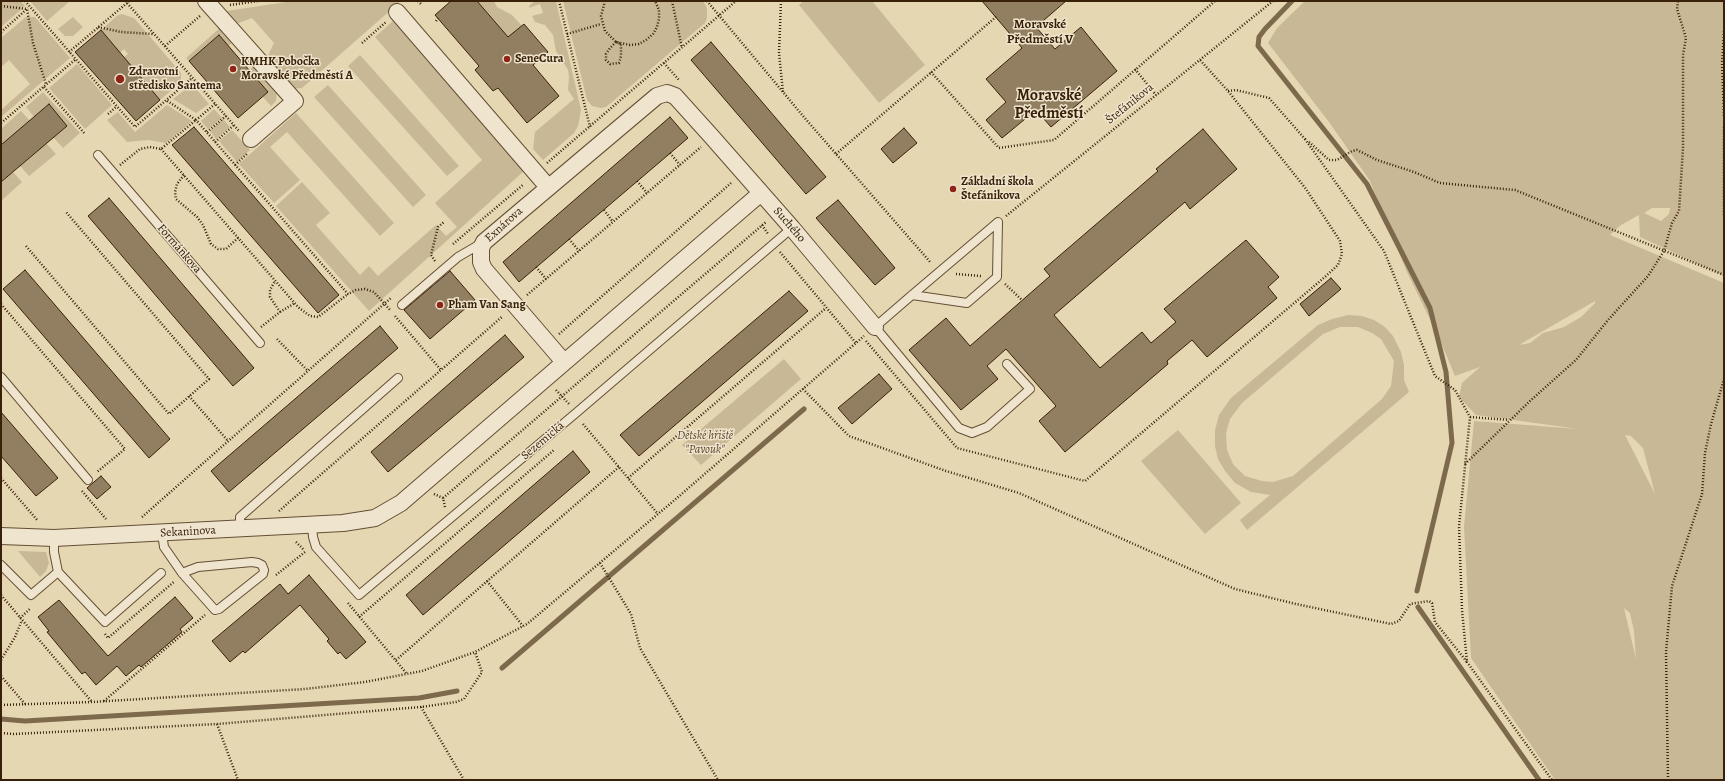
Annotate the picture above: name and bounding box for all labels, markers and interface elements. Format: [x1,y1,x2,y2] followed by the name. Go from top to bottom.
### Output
[1007,17,1073,48] district label: Moravské Předměstí V
[515,52,564,66] place label: SeneCura
[502,54,512,64] marker: SeneCura
[241,55,353,83] place label: KMHK Pobočka Moravské Předměstí A
[228,64,238,74] marker: KMHK Pobočka Moravské Předměstí A
[129,65,222,93] place label: Zdravotní středisko Santema
[114,73,126,85] marker: Zdravotní středisko Santema
[1103,80,1157,128] street label: Štefánikova
[1015,86,1083,124] district label: Moravské Předměstí
[961,175,1034,203] place label: Základní škola Štefánikova
[948,184,958,194] marker: Základní škola Štefánikova
[482,204,526,246] street label: Exnárova
[770,204,808,246] street label: Suchého
[154,221,204,277] street label: Formánkova
[448,298,526,312] place label: Pham Van Sang
[435,300,445,310] marker: Pham Van Sang
[518,419,568,463] street label: Sezemická
[677,429,733,457] park label: Dětské hřiště "Pavouk"
[160,523,216,541] street label: Sekaninova

